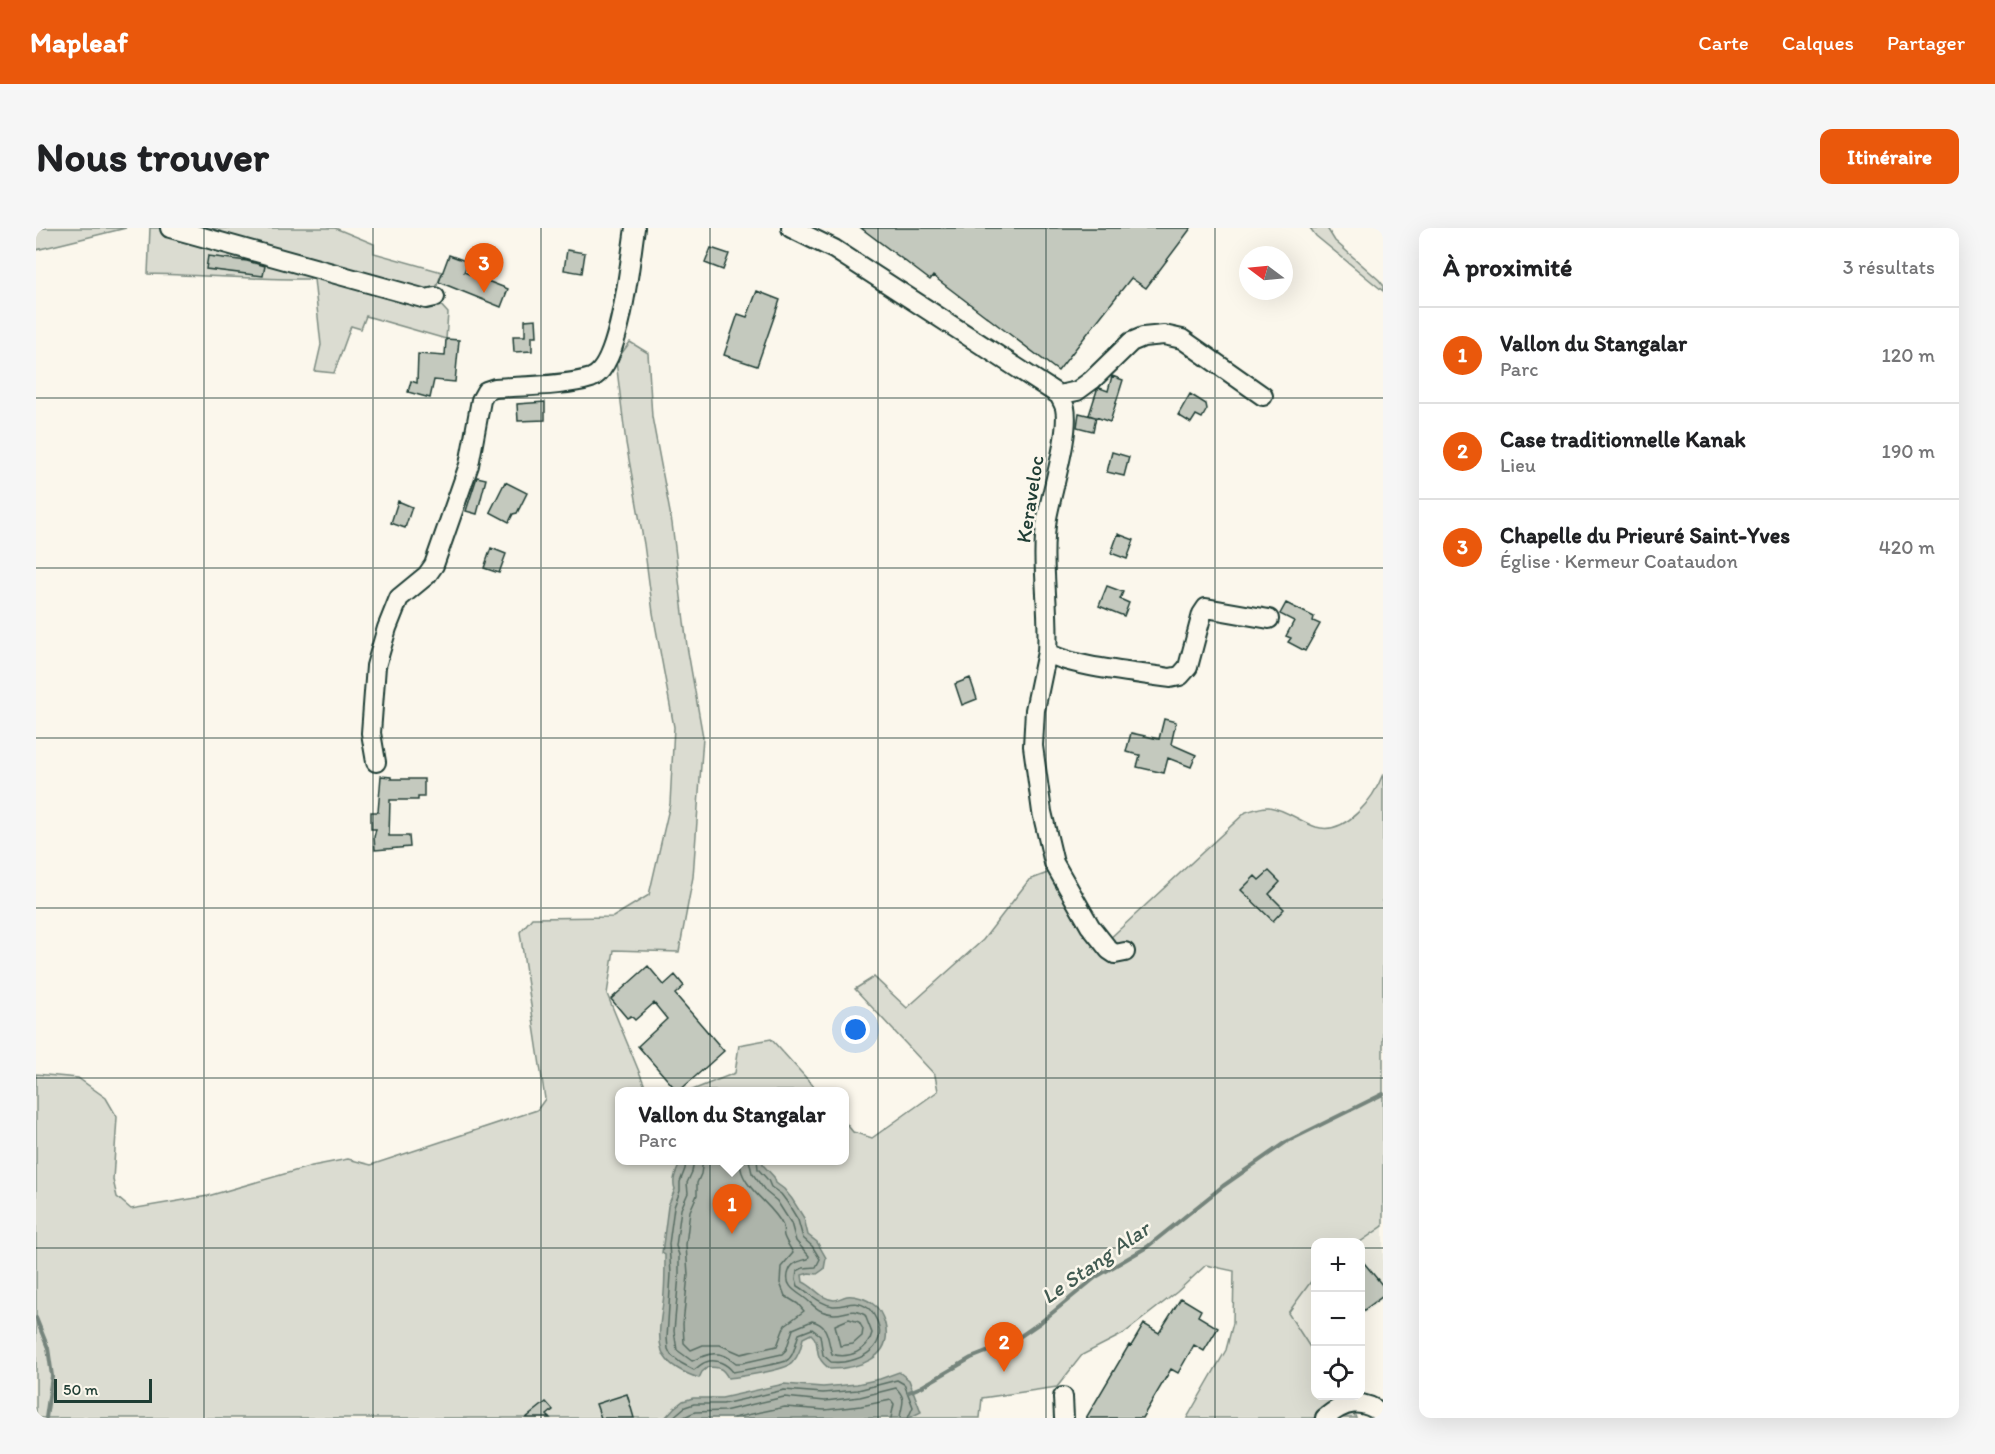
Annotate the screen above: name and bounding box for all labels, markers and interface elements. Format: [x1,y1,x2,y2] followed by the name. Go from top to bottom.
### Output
[30,25,128,59] text: Mapleaf
[1698,30,1749,55] text: Carte
[1782,30,1854,55] text: Calques
[1887,30,1965,55] text: Partager
[1820,129,1959,184] button: Itinéraire
[36,131,269,182] text: Nous trouver
[464,244,504,293] pin: 3
[1239,246,1293,300] north arrow
[1443,251,1572,283] text: À proximité
[1843,255,1935,279] text: 3 résultats
[1500,330,1687,357] text: Vallon du Stangalar
[1458,343,1467,367] text: 1
[1882,343,1935,367] text: 120 m
[1500,357,1538,381] text: Parc
[1500,426,1746,453] text: Case traditionnelle Kanak
[1457,439,1468,463] text: 2
[1882,439,1935,463] text: 190 m
[1010,453,1049,545] street label: Keraveloc
[1500,453,1536,477] text: Lieu
[1500,522,1790,549] text: Chapelle du Prieuré Saint-Yves
[1457,535,1468,559] text: 3
[1879,535,1935,559] text: 420 m
[1500,549,1738,573] text: Église · Kermeur Coataudon
[841,1015,870,1044] your location
[615,1087,849,1165] popup
[639,1101,825,1128] text: Vallon du Stangalar
[639,1128,677,1152] text: Parc
[712,1184,752,1234] pin: 1
[1036,1214,1157,1310] water label: Le Stang Alar
[1311,1238,1365,1400] map controls
[1311,1238,1365,1292] button: +
[1311,1292,1365,1346] button: −
[984,1322,1024,1372] pin: 2
[1311,1346,1365,1400] button: locate
[54,1376,152,1404] scale bar
[63,1380,98,1399] text: 50 m

